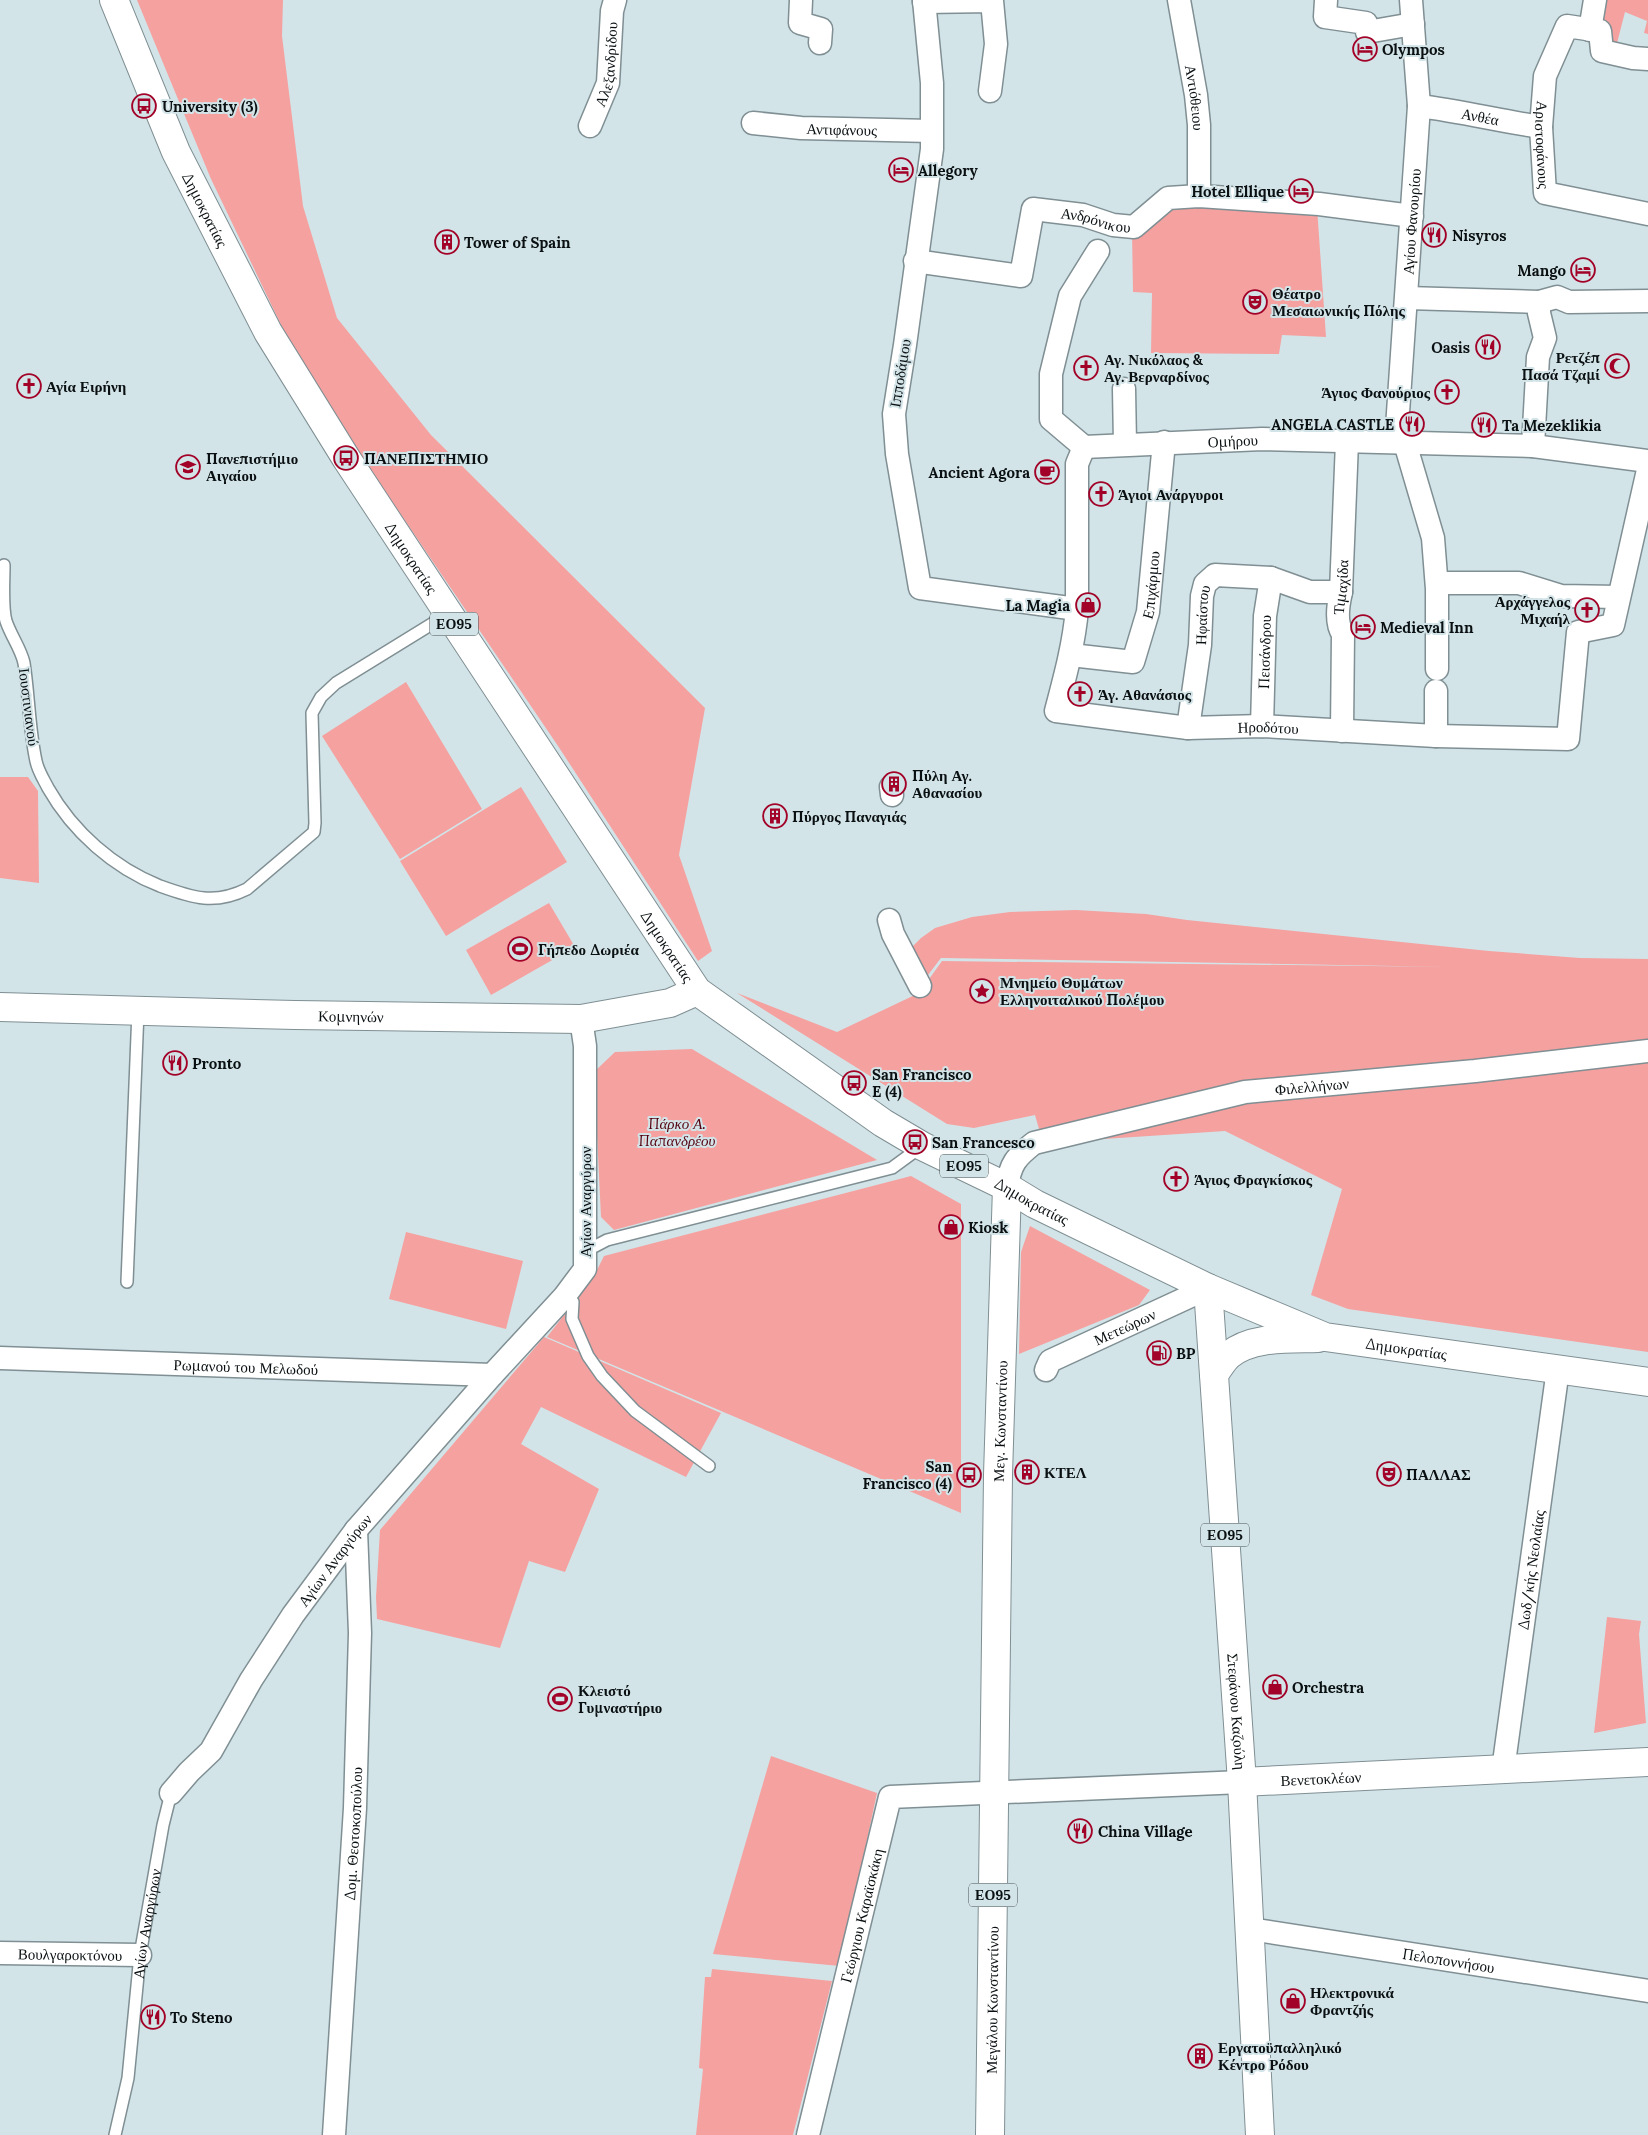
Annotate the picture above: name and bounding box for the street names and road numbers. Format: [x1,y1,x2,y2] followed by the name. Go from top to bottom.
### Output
[590,21,621,109] street label: Αλεξανδρίδου
[1181,63,1209,131] street label: Αντιόθειου
[1531,100,1554,190] street label: Αριστοφάνους
[1460,103,1501,129] street label: Ανθέα
[806,119,877,139] street label: Αντιφάνους
[1398,168,1424,275] street label: Αγίου Φανουρίου
[178,169,233,251] street label: Δημοκρατίας
[1060,203,1132,236] street label: Ανδρόνικου
[885,337,915,409] street label: Ιπποδάμου
[1207,430,1258,451] street label: Ομήρου
[381,518,442,597] street label: Δημοκρατίας
[1137,550,1163,621] street label: Επιχάρμου
[1328,559,1352,615] street label: Τιμαχίδα
[1191,583,1214,645] street label: Ηφαίστου
[430,612,478,636] road number: ΕΟ95
[1254,615,1275,689] street label: Πεισάνδρου
[15,667,43,747] street label: Ιουστινιανού
[1237,716,1299,738] street label: Ηροδότου
[637,907,698,986] street label: Δημοκρατίας
[318,1006,384,1026] street label: Κομνηνών
[1274,1073,1350,1099] street label: Φιλελλήνων
[576,1146,595,1258] street label: Αγίων Αναργύρων
[940,1154,988,1178] road number: ΕΟ95
[992,1173,1072,1229] street label: Δημοκρατίας
[1091,1304,1159,1349] street label: Μετεώρων
[1365,1333,1448,1363] street label: Δημοκρατίας
[173,1355,319,1378] street label: Ρωμανού του Μελωδού
[988,1360,1011,1482] street label: Μεγ. Κωνσταντίνου
[293,1509,376,1610] street label: Αγίων Αναργύρων
[1513,1509,1548,1631] street label: Δωδ/κής Νεολαίας
[1201,1524,1249,1546] road number: ΕΟ95
[1224,1653,1251,1771] street label: Στεφάνου Καζούλη
[340,1767,366,1901] street label: Δομ. Θεοτοκοπούλου
[1280,1767,1362,1790] street label: Βενετοκλέων
[836,1846,887,1985] street label: Γεώργιου Καραϊσκάκη
[128,1867,165,1979] street label: Αγίων Αναργύρων
[969,1884,1017,1906] road number: ΕΟ95
[981,1926,1002,2074] street label: Μεγάλου Κωνσταντίνου
[1401,1943,1496,1976] street label: Πελοποννήσου
[18,1944,122,1964] street label: Βουλγαροκτόνου

